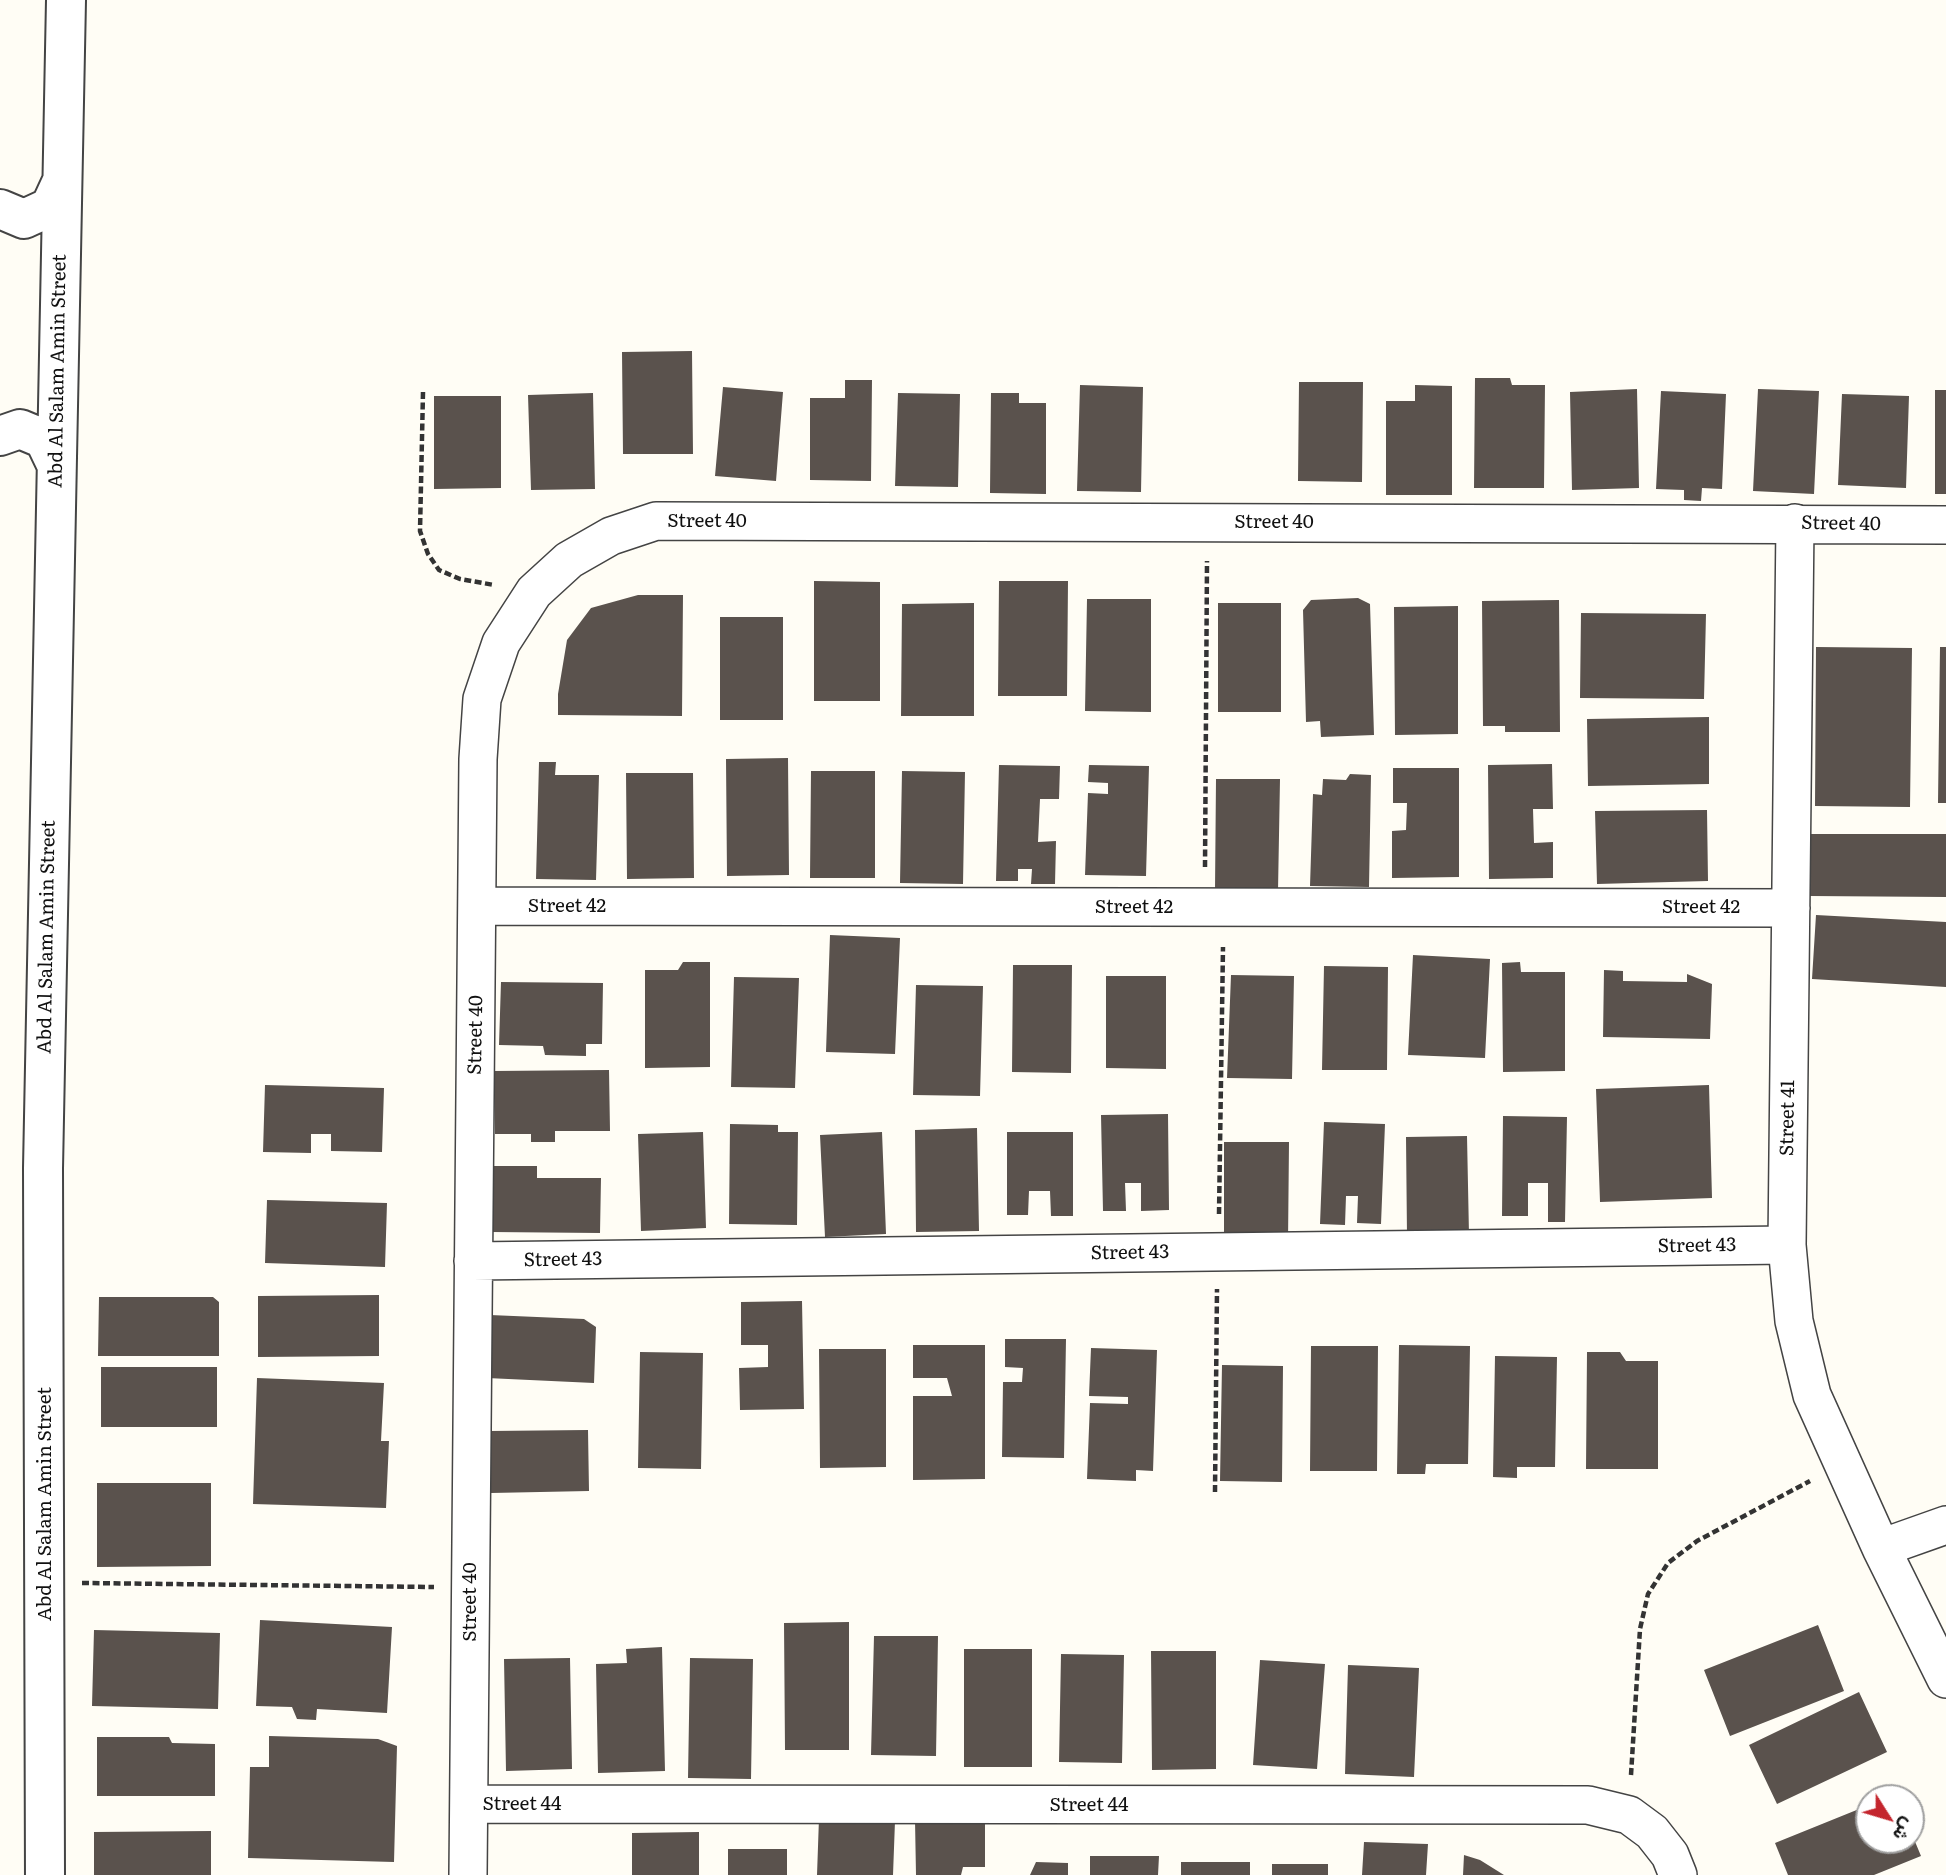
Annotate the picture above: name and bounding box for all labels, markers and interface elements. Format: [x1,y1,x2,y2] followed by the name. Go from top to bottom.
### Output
[45,254,71,488] street label: Abd Al Salam Amin Street
[667,510,747,532] street label: Street 40
[1234,511,1314,533] street label: Street 40
[1801,512,1881,536] street label: Street 40
[34,820,60,1054] street label: Abd Al Salam Amin Street
[528,895,606,917] street label: Street 42
[1095,896,1173,918] street label: Street 42
[1662,896,1740,918] street label: Street 42
[464,995,488,1075] street label: Street 40
[1776,1080,1800,1156] street label: Street 41
[1657,1234,1737,1258] street label: Street 43
[1090,1241,1170,1265] street label: Street 43
[523,1248,603,1272] street label: Street 43
[34,1387,56,1621] street label: Abd Al Salam Amin Street
[459,1562,481,1642] street label: Street 40
[1855,1784,1925,1854] north arrow
[482,1793,562,1815] street label: Street 44
[1049,1794,1129,1816] street label: Street 44
[1887,1813,1923,1848] text: ش

